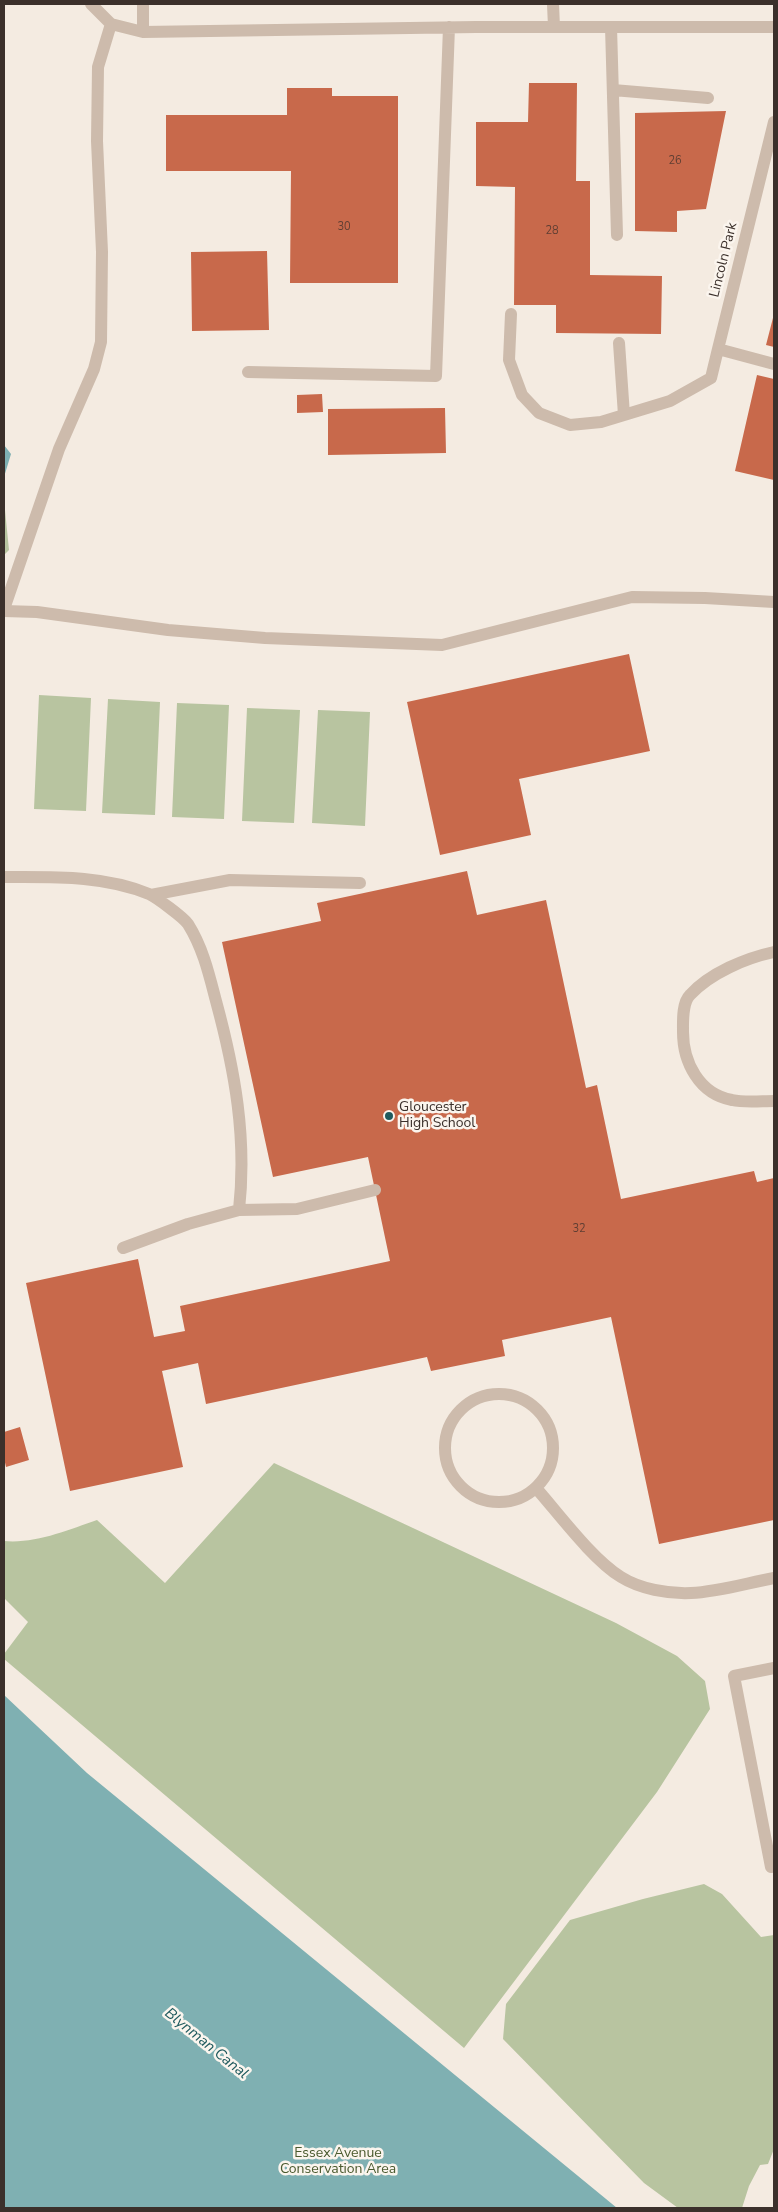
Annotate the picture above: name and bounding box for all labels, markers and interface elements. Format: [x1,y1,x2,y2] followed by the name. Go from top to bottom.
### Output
[668,154,682,168] house number: 26
[337,220,351,234] house number: 30
[707,221,741,299] street label: Lincoln Park
[545,224,559,238] house number: 28
[399,1100,475,1132] place label: Gloucester High School
[383,1110,395,1122] marker: Gloucester High School
[572,1222,586,1236] house number: 32
[161,2005,251,2083] water label: Blynman Canal
[280,2146,396,2178] park label: Essex Avenue Conservation Area

